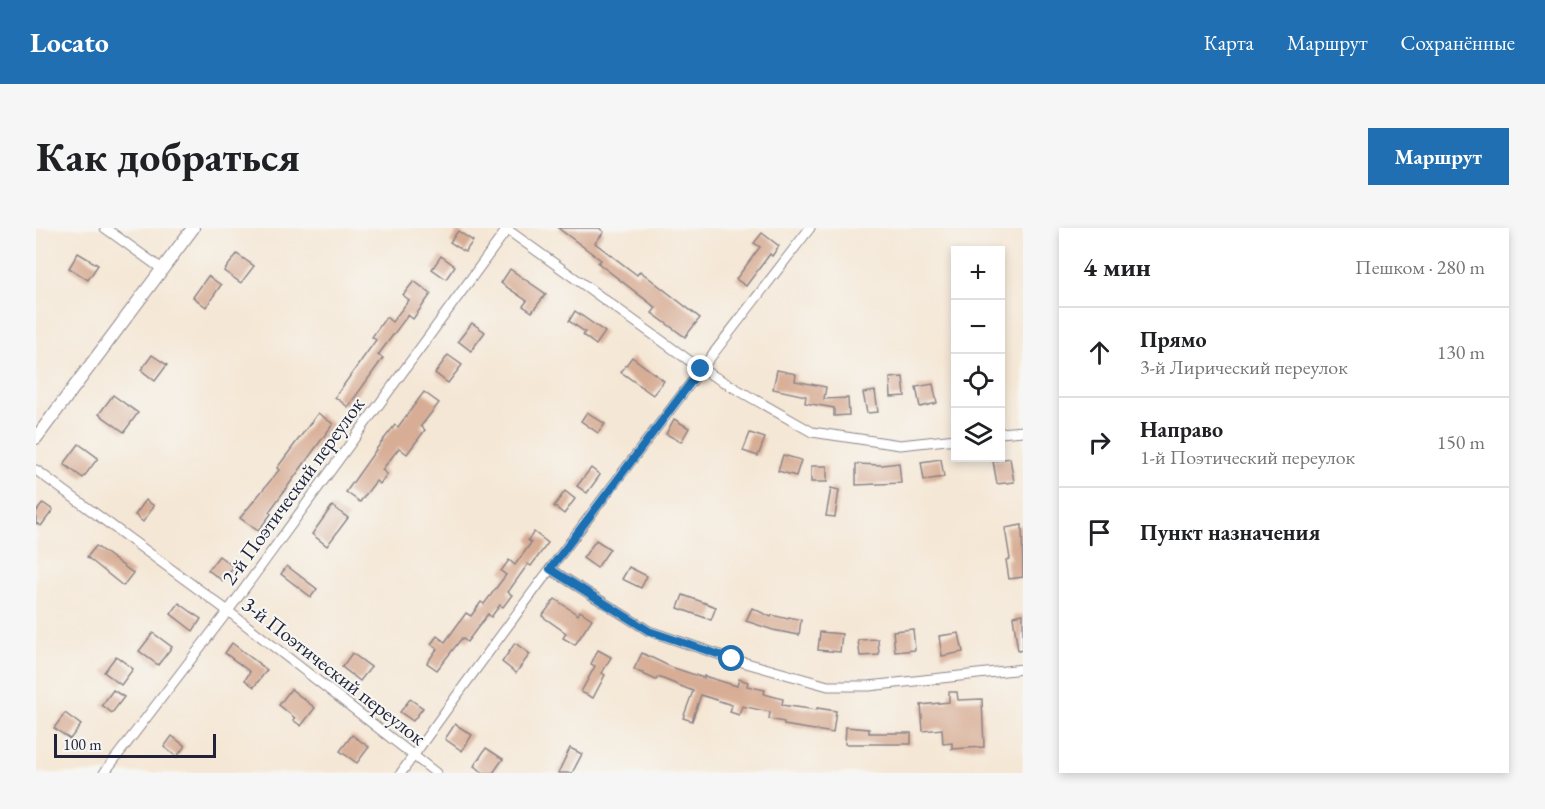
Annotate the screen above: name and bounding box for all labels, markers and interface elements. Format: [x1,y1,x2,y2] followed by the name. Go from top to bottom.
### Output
[30,24,109,60] text: Locato
[1204,29,1254,56] text: Карта
[1287,29,1368,56] text: Маршрут
[1401,29,1515,56] text: Сохранённые
[1368,128,1509,185] button: Маршрут
[36,129,300,184] text: Как добраться
[951,246,1005,462] map controls
[951,246,1005,300] button: +
[1083,250,1151,284] text: 4 мин
[1355,254,1485,280] text: Пешком · 280 m
[951,300,1005,354] button: −
[1140,325,1207,354] text: Прямо
[1083,336,1116,369] icon: ahead
[1437,339,1485,365] text: 130 m
[951,354,1005,408] button: locate
[1140,354,1348,380] text: 3-й Лирический переулок
[687,355,713,381] route end
[215,391,370,590] street label: 2-й Поэтический переулок
[951,408,1005,462] button: layers
[1140,415,1223,444] text: Направо
[1083,426,1116,459] icon: right
[1437,429,1485,455] text: 150 m
[1140,444,1355,470] text: 1-й Поэтический переулок
[1083,516,1116,549] icon: arrive
[1140,518,1320,547] text: Пункт назначения
[237,590,432,751] street label: 3-й Поэтический переулок
[718,645,744,671] route start
[54,731,216,758] scale bar
[63,734,102,755] text: 100 m

